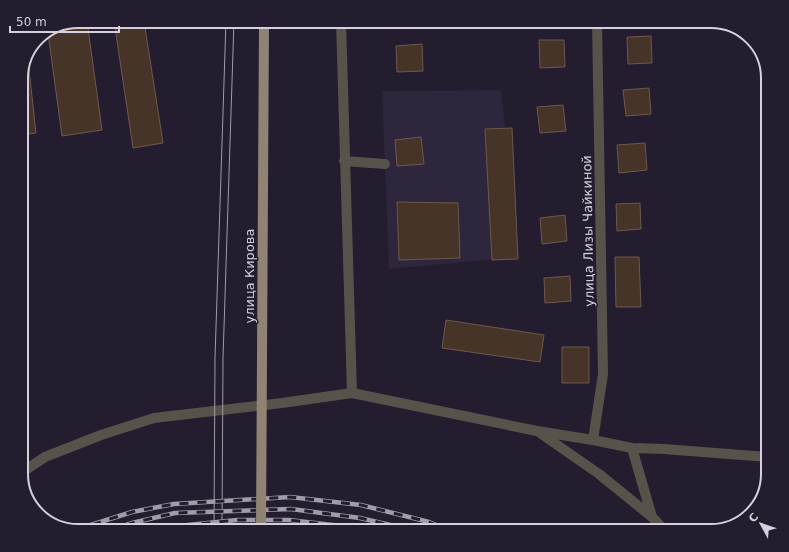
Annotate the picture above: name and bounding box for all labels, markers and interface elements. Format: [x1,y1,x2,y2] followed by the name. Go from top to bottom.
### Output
[10,8,119,34] scale bar
[16,15,47,29] text: 50 m
[579,155,597,307] street label: улица Лизы Чайкиной
[242,229,257,323] street label: улица Кирова
[741,504,781,544] north arrow
[746,511,761,525] text: С

